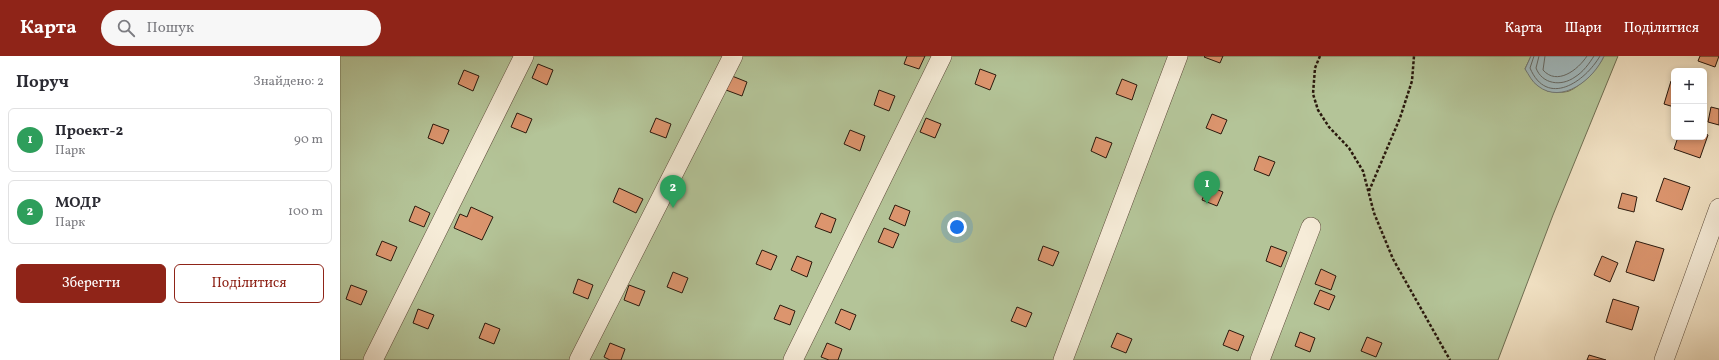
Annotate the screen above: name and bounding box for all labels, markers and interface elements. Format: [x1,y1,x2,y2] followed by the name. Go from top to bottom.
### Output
[101,10,381,46] search box
[20,15,77,41] text: Карта
[115,17,137,39] icon: search
[147,18,194,39] text: Пошук
[1505,19,1543,38] text: Карта
[1565,19,1602,38] text: Шари
[1624,19,1699,38] text: Поділитися
[1671,68,1707,140] map controls
[1671,68,1707,104] button: +
[16,71,69,94] text: Поруч
[253,73,324,91] text: Знайдено: 2
[1671,104,1707,140] button: −
[55,121,123,142] text: Проект-2
[27,131,33,149] text: 1
[294,131,323,149] text: 90 m
[55,142,85,160] text: Парк
[1194,171,1220,204] pin: 1
[660,175,686,208] pin: 2
[55,193,101,214] text: МОДР
[27,203,33,221] text: 2
[288,203,323,221] text: 100 m
[55,214,85,232] text: Парк
[947,217,967,237] your location
[16,264,166,303] button: Зберегти
[174,264,324,303] button: Поділитися

